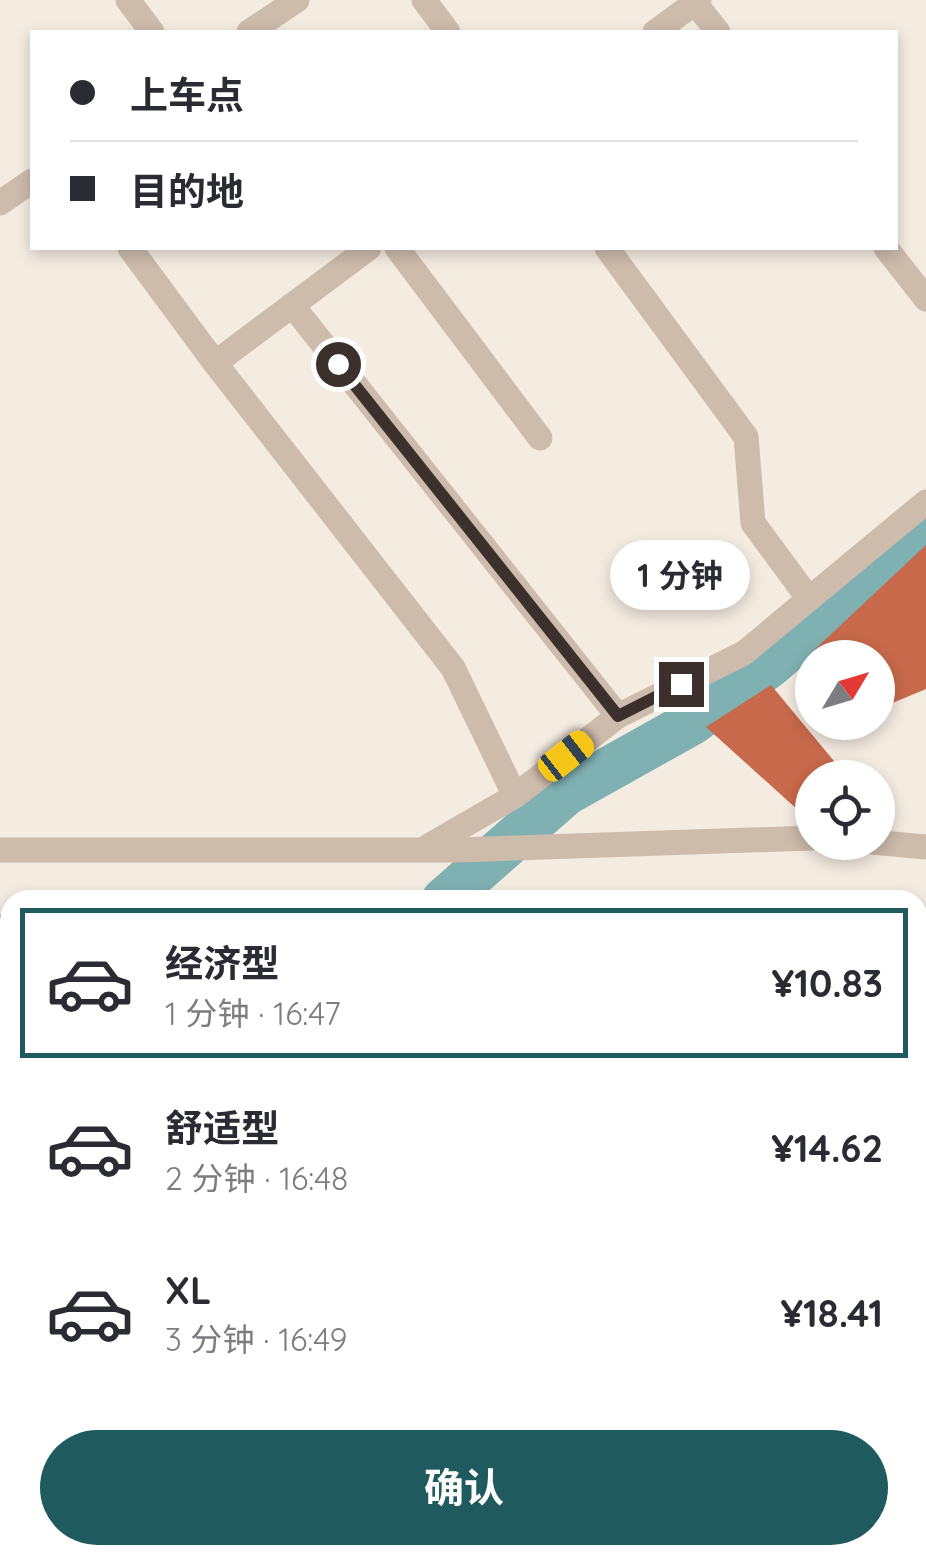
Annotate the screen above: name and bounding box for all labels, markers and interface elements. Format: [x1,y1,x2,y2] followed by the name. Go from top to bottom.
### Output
[130,71,244,119] text: 上车点
[130,167,244,215] text: 目的地
[316,342,361,387] route start
[611,539,751,609] callout: 1 分钟
[637,555,723,595] text: 1 分钟
[795,640,895,740] north arrow
[795,640,895,860] map controls
[659,662,704,707] route end
[533,726,599,786] car
[795,760,895,860] button: locate
[45,938,135,1028] icon: car
[165,939,279,987] text: 经济型
[772,959,883,1007] text: ¥10.83
[165,993,341,1033] text: 1 分钟 · 16:47
[45,1103,135,1193] icon: car
[165,1104,279,1152] text: 舒适型
[771,1124,883,1172] text: ¥14.62
[165,1158,348,1198] text: 2 分钟 · 16:48
[165,1266,211,1314] text: XL
[45,1268,135,1358] icon: car
[780,1289,883,1337] text: ¥18.41
[165,1319,347,1359] text: 3 分钟 · 16:49
[40,1430,888,1545] button: 确认

